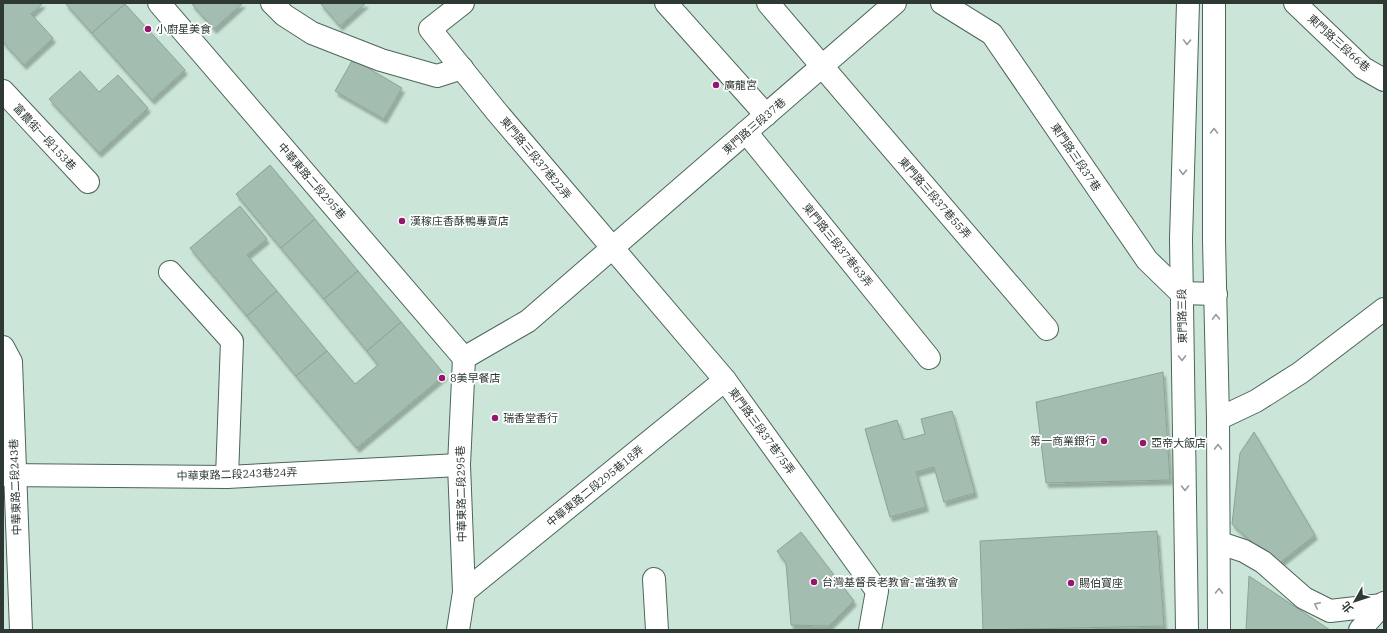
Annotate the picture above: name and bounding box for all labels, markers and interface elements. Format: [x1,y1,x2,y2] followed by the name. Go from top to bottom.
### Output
[1305,11,1373,75] street label: 東門路三段66巷
[156,22,211,36] place label: 小廚星美食
[143,24,153,34] marker: 小廚星美食
[1182,39,1191,45] one-way arrow
[724,78,757,92] place label: 廣龍宮
[711,80,721,90] marker: 廣龍宮
[720,95,788,157] street label: 東門路三段37巷
[11,101,79,173] street label: 富農街一段153巷
[497,114,575,202] street label: 東門路三段37巷22弄
[1048,120,1104,194] street label: 東門路三段37巷
[1210,128,1218,134] one-way arrow
[275,140,349,222] street label: 中華東路二段295巷
[896,154,974,242] street label: 東門路三段37巷55弄
[1178,169,1187,175] one-way arrow
[800,200,876,290] street label: 東門路三段37巷63弄
[410,214,509,228] place label: 漢稼庄香酥鴨專賣店
[397,216,407,226] marker: 漢稼庄香酥鴨專賣店
[1175,288,1189,344] street label: 東門路三段
[1212,314,1220,320] one-way arrow
[1178,355,1186,361] one-way arrow
[450,371,501,385] place label: 8美早餐店
[437,373,447,383] marker: 8美早餐店
[726,385,798,477] street label: 東門路三段37巷75弄
[503,411,558,425] place label: 瑞香堂香行
[490,413,500,423] marker: 瑞香堂香行
[1030,434,1096,448] place label: 第一商業銀行
[1099,436,1109,446] marker: 第一商業銀行
[1151,436,1206,450] place label: 亞帝大飯店
[6,438,24,536] street label: 中華東路二段243巷
[1138,438,1148,448] marker: 亞帝大飯店
[544,442,646,530] street label: 中華東路二段295巷18弄
[1214,444,1223,450] one-way arrow
[453,445,469,543] street label: 中華東路二段295巷
[176,465,298,483] street label: 中華東路二段243巷24弄
[1181,485,1189,491] one-way arrow
[822,575,958,589] place label: 台灣基督長老教會-富強教會
[1079,576,1123,590] place label: 賜伯寶座
[809,577,819,587] marker: 台灣基督長老教會-富強教會
[1066,578,1076,588] marker: 賜伯寶座
[1335,581,1375,621] north arrow
[1215,588,1223,594] one-way arrow
[1338,599,1356,616] text: 北
[1314,602,1321,610] one-way arrow

